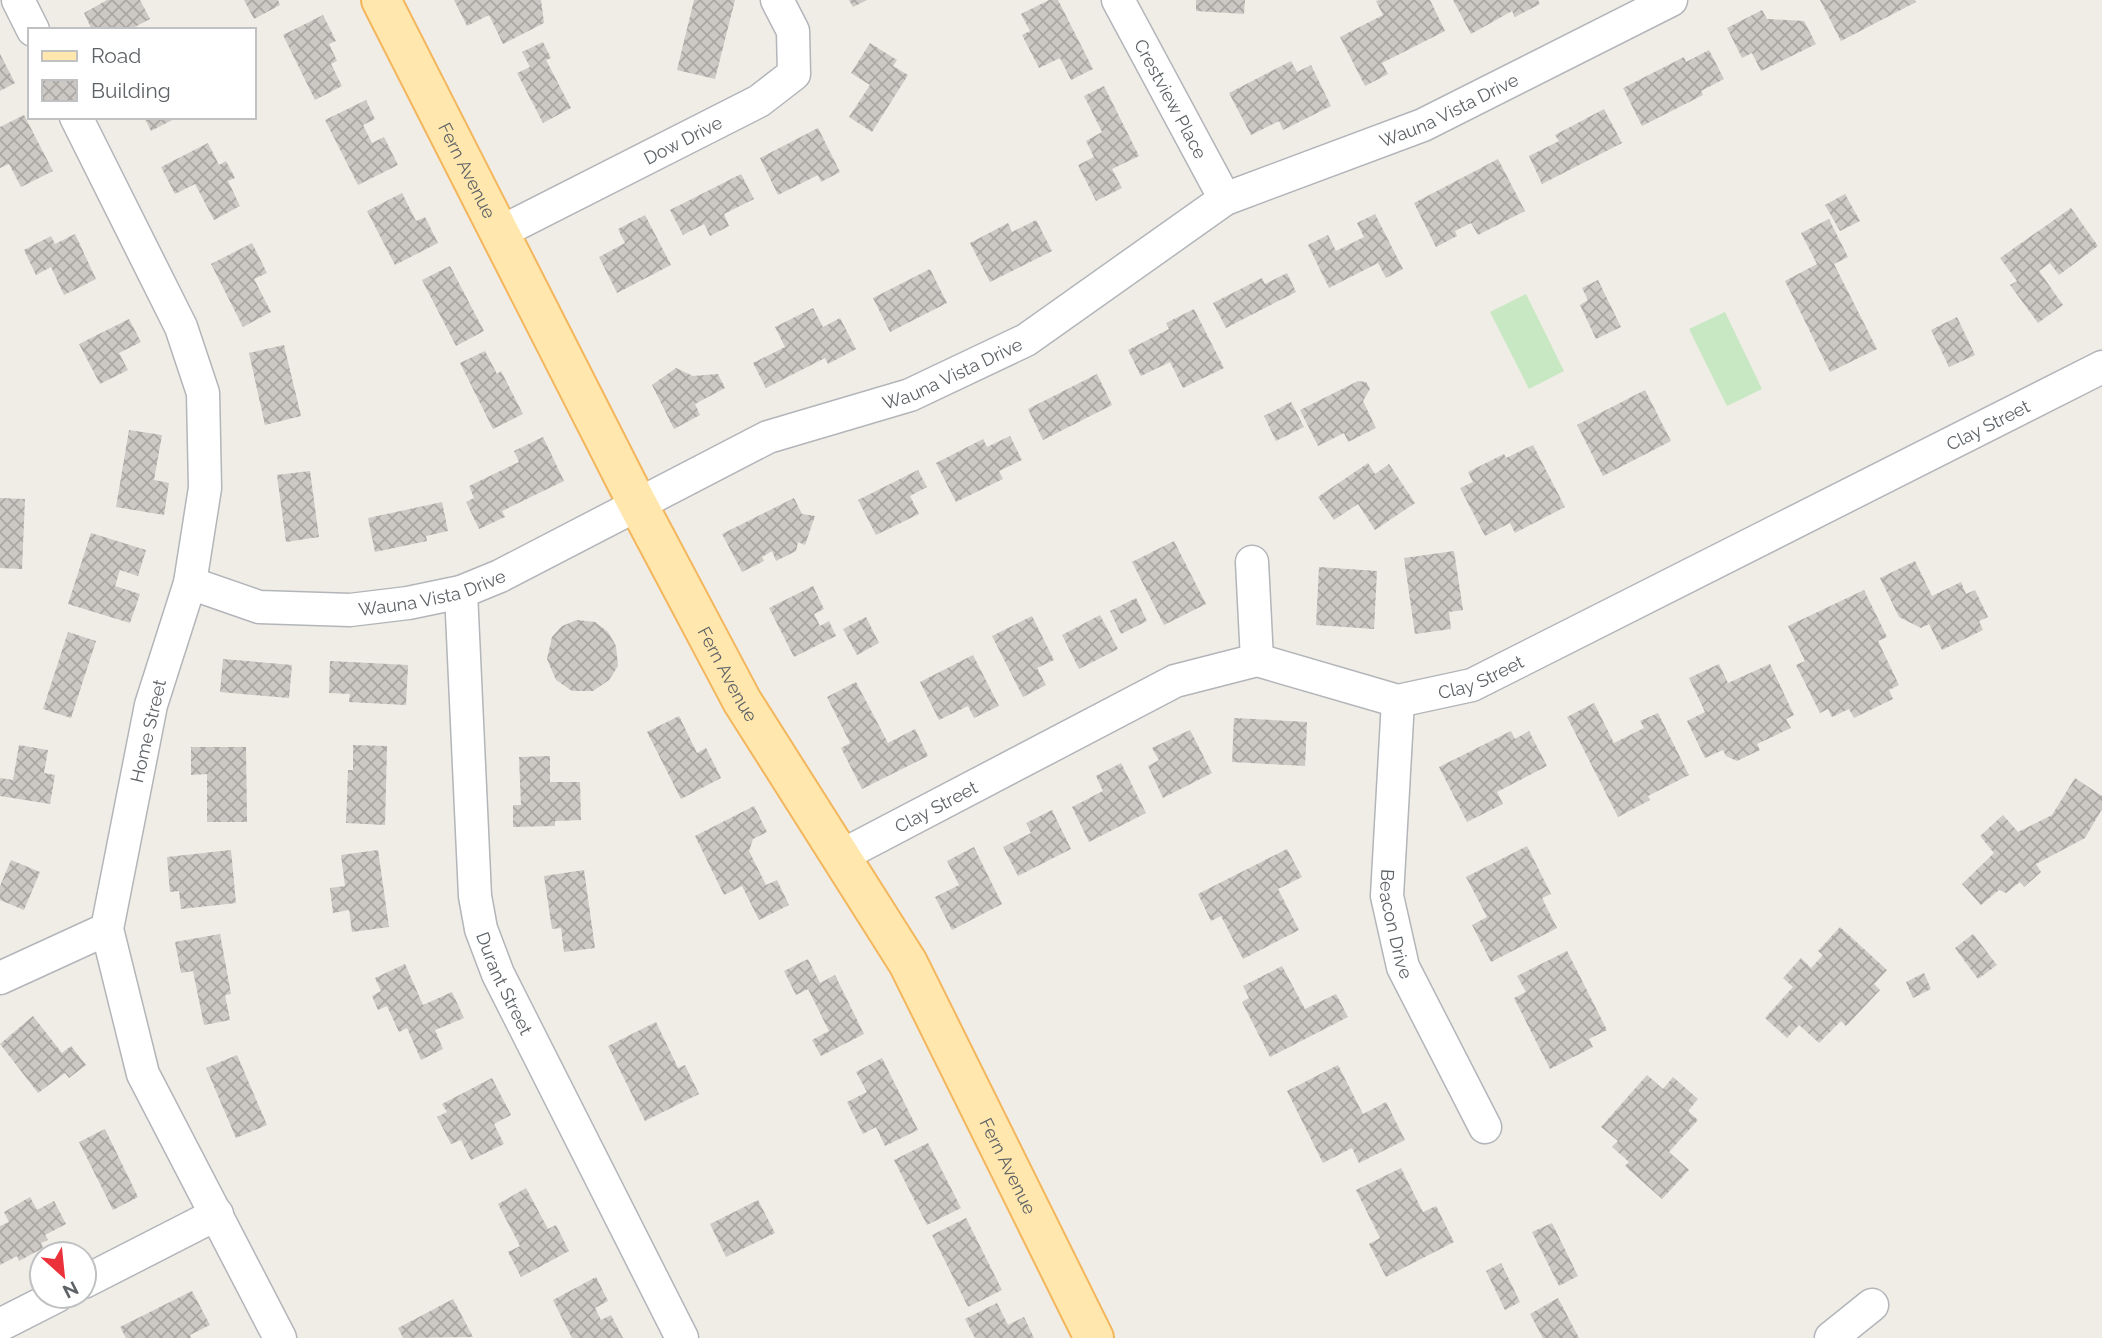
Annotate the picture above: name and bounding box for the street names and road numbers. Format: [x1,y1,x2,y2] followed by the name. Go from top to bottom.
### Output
[1130,35,1212,162] street label: Crestview Place
[1376,68,1522,151] street label: Wauna Vista Drive
[640,111,726,168] street label: Dow Drive
[435,119,501,222] street label: Fern Avenue
[880,333,1026,413] street label: Wauna Vista Drive
[1943,395,2033,454] street label: Clay Street
[357,564,509,619] street label: Wauna Vista Drive
[694,623,763,725] street label: Fern Avenue
[1436,650,1527,703] street label: Clay Street
[126,677,170,785] street label: Home Street
[891,776,981,837] street label: Clay Street
[1376,869,1418,982] street label: Beacon Drive
[473,929,537,1038] street label: Durant Street
[976,1114,1041,1218] street label: Fern Avenue

